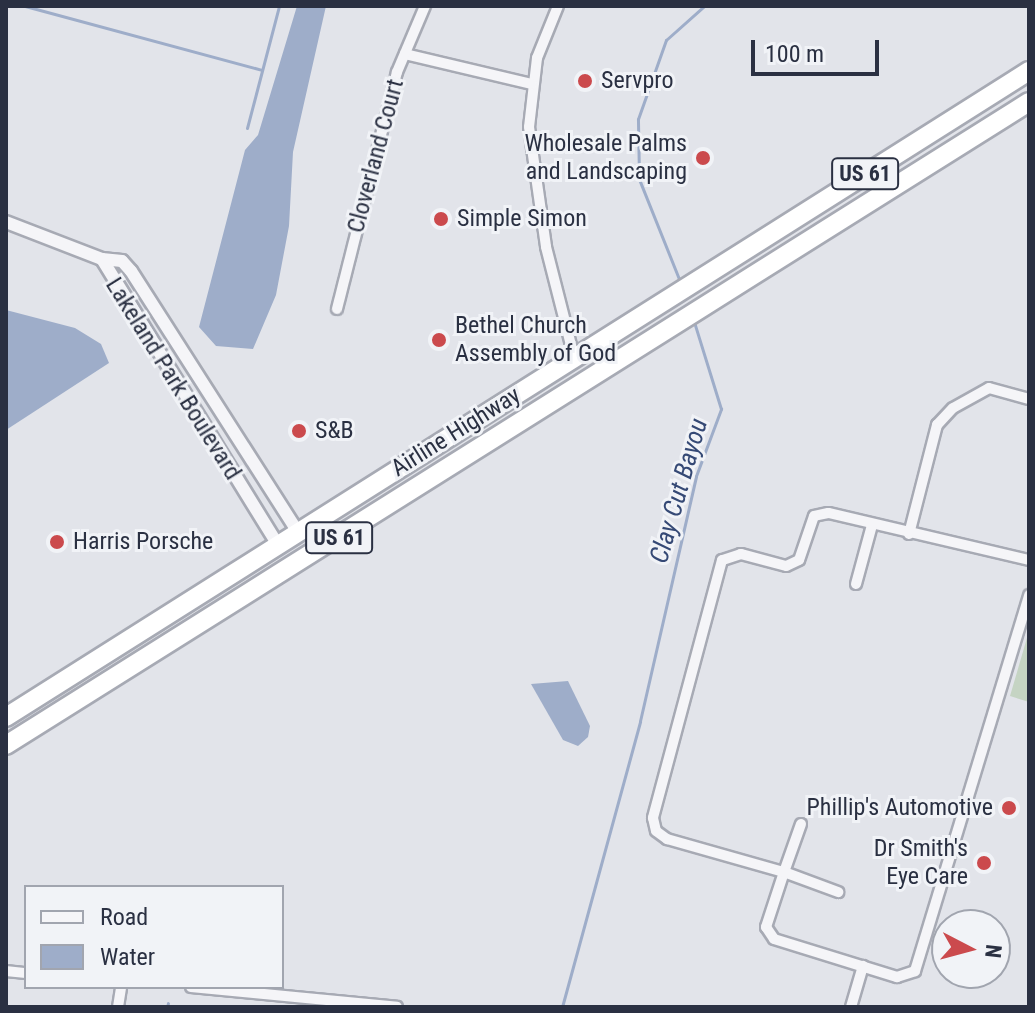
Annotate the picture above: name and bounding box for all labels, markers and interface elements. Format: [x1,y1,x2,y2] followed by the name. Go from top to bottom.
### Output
[755,24,883,74] scale bar
[765,40,824,68] text: 100 m
[601,67,673,95] place label: Servpro
[576,72,594,90] marker: Servpro
[342,76,410,236] street label: Cloverland Court
[524,130,687,186] place label: Wholesale Palms and Landscaping
[694,149,712,167] marker: Wholesale Palms and Landscaping
[831,156,899,192] road number: US 61
[457,205,587,233] place label: Simple Simon
[432,210,450,228] marker: Simple Simon
[99,273,247,485] street label: Lakeland Park Boulevard
[455,312,616,368] place label: Bethel Church Assembly of God
[430,331,448,349] marker: Bethel Church Assembly of God
[386,381,526,483] street label: Airline Highway
[643,415,715,567] water label: Clay Cut Bayou
[315,417,354,445] place label: S&B
[290,422,308,440] marker: S&B
[305,520,373,556] road number: US 61
[73,528,213,556] place label: Harris Porsche
[48,533,66,551] marker: Harris Porsche
[807,794,993,822] place label: Phillip's Automotive
[1000,799,1018,817] marker: Phillip's Automotive
[874,835,968,891] place label: Dr Smith's Eye Care
[975,854,993,872] marker: Dr Smith's Eye Care
[24,885,284,989] legend
[100,903,148,931] text: Road
[931,909,1011,989] north arrow
[100,943,155,971] text: Water
[980,943,1007,959] text: N

